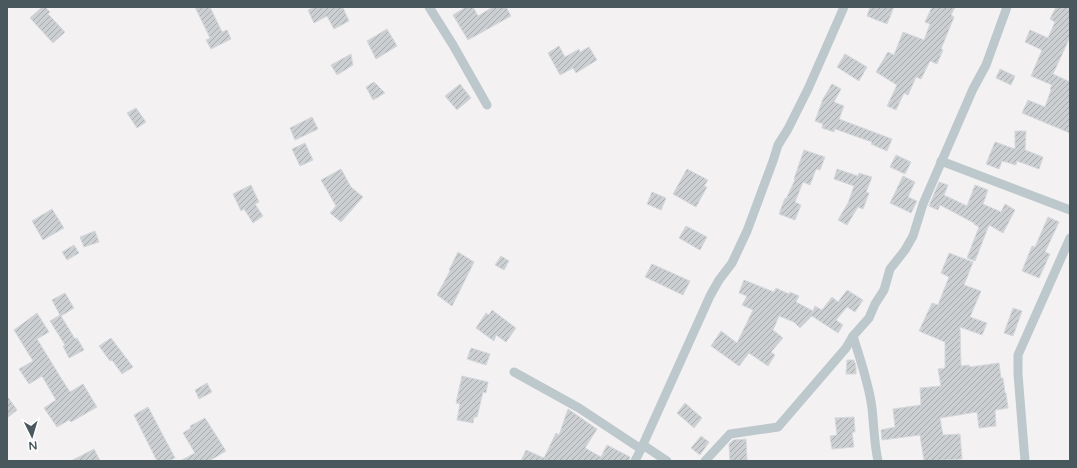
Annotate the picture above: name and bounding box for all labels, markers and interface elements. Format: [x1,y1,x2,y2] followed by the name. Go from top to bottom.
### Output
[12,416,52,456] north arrow
[28,439,38,452] text: N

